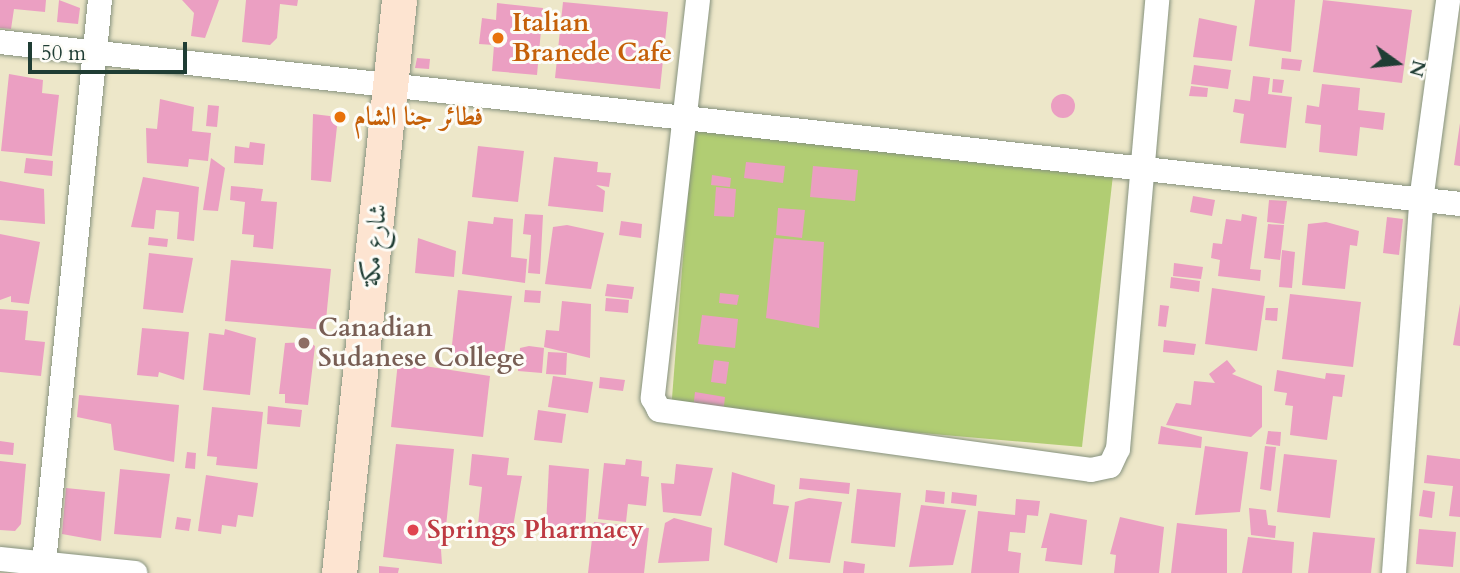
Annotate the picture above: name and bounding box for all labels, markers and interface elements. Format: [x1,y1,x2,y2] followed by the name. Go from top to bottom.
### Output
[512,7,672,68] place label: Italian Branede Cafe
[32,28,191,72] scale bar
[1362,28,1432,98] north arrow
[490,30,506,46] marker: Italian Branede Cafe
[41,39,86,68] text: 50 m
[1403,57,1432,80] text: N
[354,101,483,133] place label: فطائر جنا الشام
[332,109,348,125] marker: فطائر جنا الشام
[354,202,394,288] street label: شارع مكة
[318,312,525,374] place label: Canadian Sudanese College
[296,335,312,351] marker: Canadian Sudanese College
[427,514,643,546] place label: Springs Pharmacy
[405,522,421,538] marker: Springs Pharmacy

